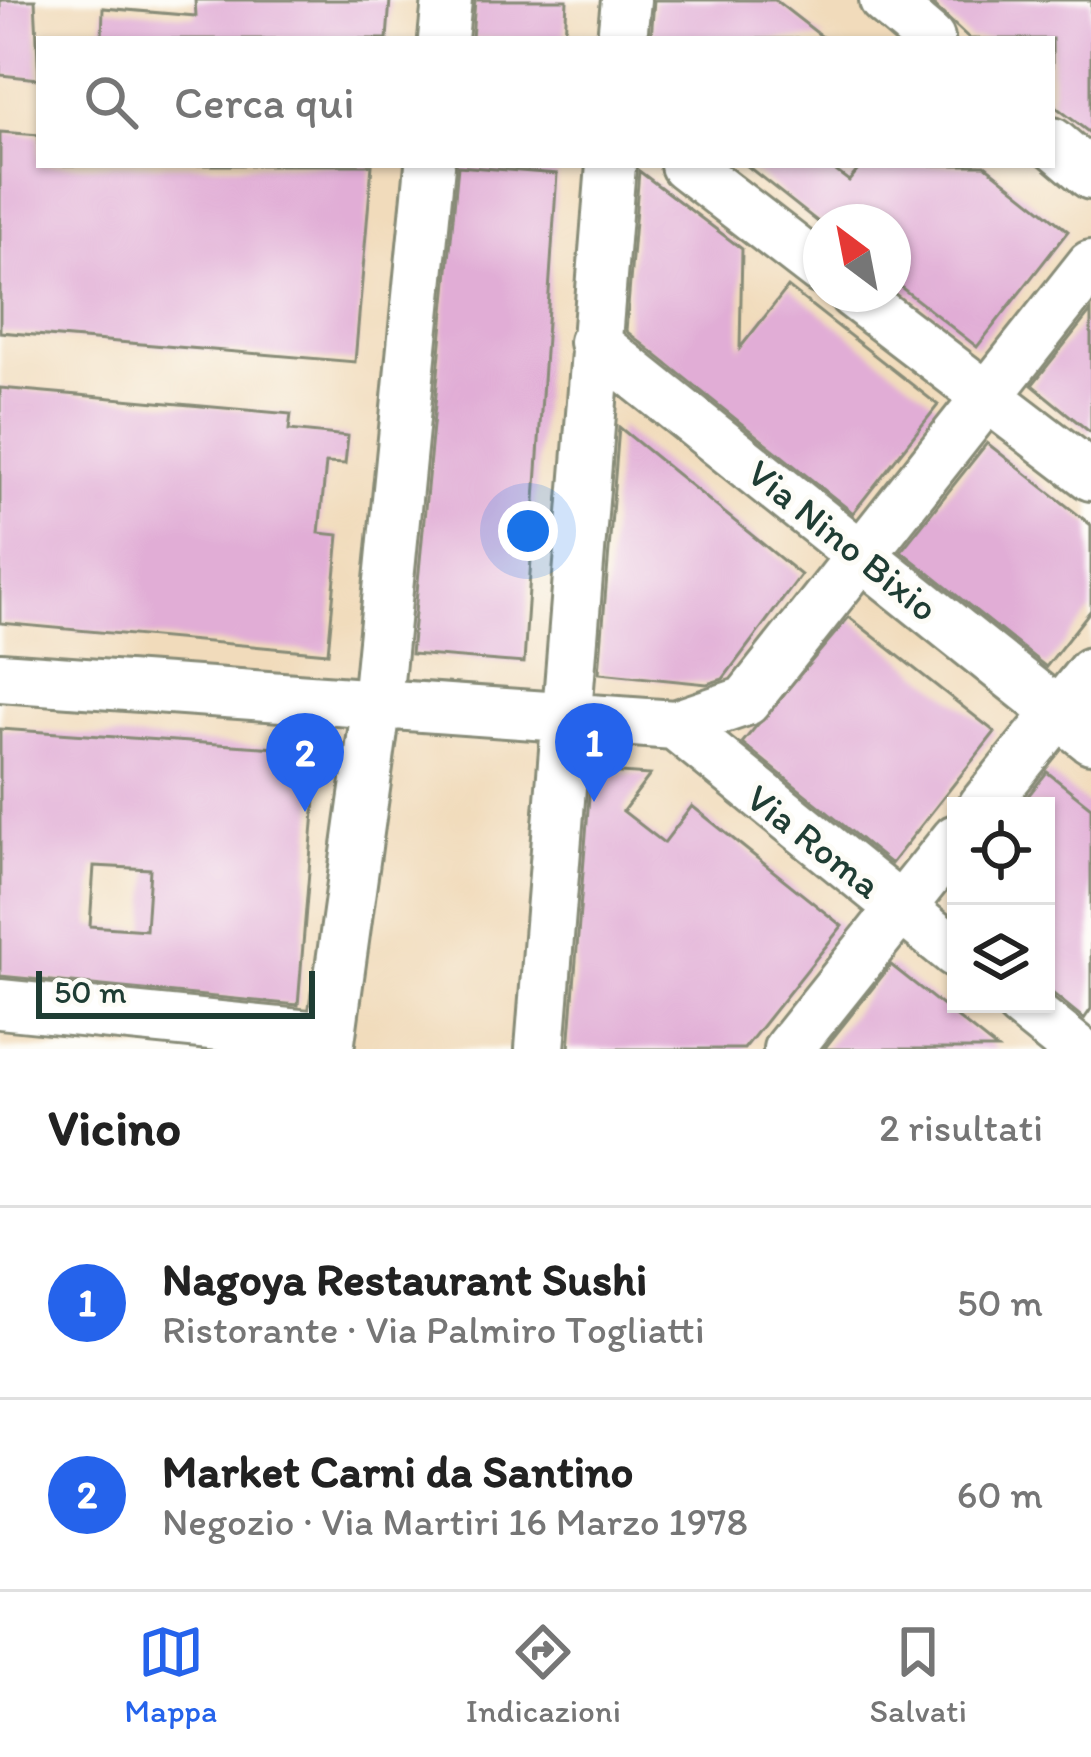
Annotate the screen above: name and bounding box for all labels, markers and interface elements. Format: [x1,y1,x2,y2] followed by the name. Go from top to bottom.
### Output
[36,36,1055,168] search box
[78,69,144,135] icon: search
[174,75,355,129] text: Cerca qui
[803,204,911,312] north arrow
[738,449,948,631] street label: Via Nino Bixio
[498,501,558,561] your location
[555,703,633,802] pin: 1
[266,713,344,812] pin: 2
[737,774,891,908] street label: Via Roma
[947,797,1055,1013] map controls
[947,797,1055,905] button: locate
[947,905,1055,1013] button: layers
[36,965,315,1018] scale bar
[54,972,127,1011] text: 50 m
[48,1097,181,1158] text: Vicino
[879,1104,1043,1151] text: 2 risultati
[162,1252,647,1306] text: Nagoya Restaurant Sushi
[78,1279,96,1326] text: 1
[957,1279,1043,1326] text: 50 m
[162,1306,705,1353] text: Ristorante · Via Palmiro Togliatti
[162,1444,633,1498] text: Market Carni da Santino
[77,1471,97,1518] text: 2
[957,1471,1043,1518] text: 60 m
[162,1498,748,1545] text: Negozio · Via Martiri 16 Marzo 1978
[124,1619,217,1730] tab: Mappa
[466,1619,621,1730] tab: Indicazioni
[869,1619,967,1730] tab: Salvati

